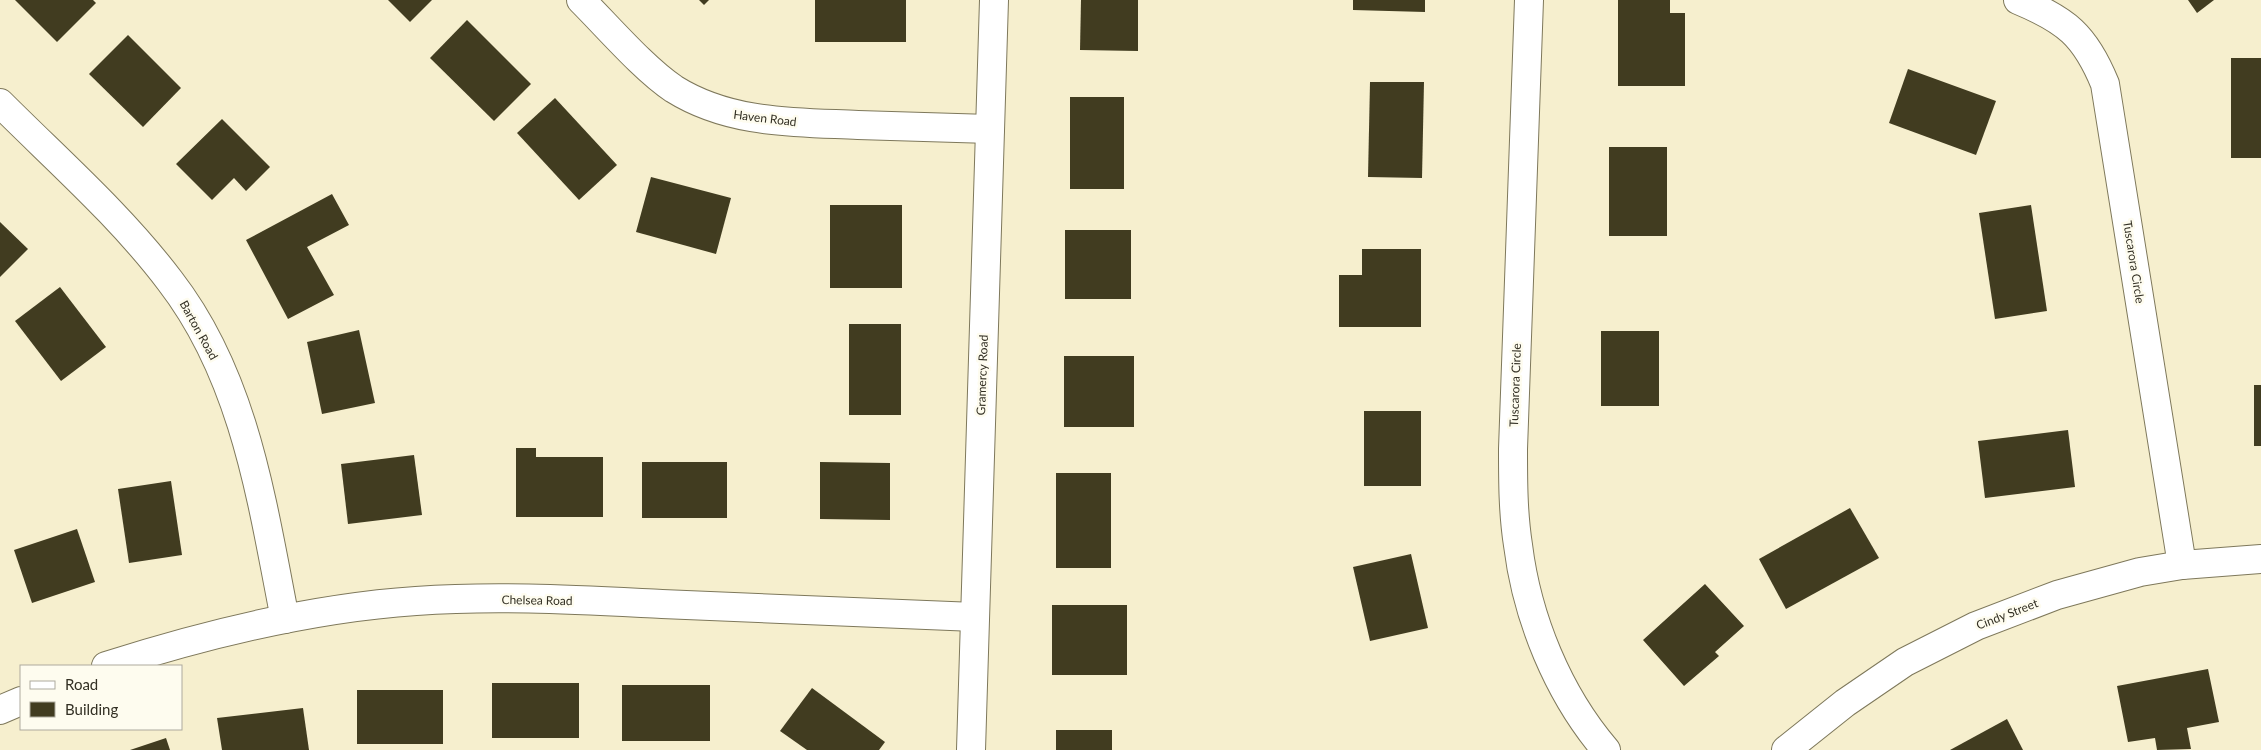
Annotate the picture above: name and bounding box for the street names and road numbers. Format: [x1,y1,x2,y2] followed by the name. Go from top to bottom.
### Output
[733,107,797,129] street label: Haven Road
[2120,220,2148,304] street label: Tuscarora Circle
[177,298,221,362] street label: Barton Road
[973,334,991,416] street label: Gramercy Road
[1506,343,1524,427] street label: Tuscarora Circle
[501,592,573,608] street label: Chelsea Road
[1974,595,2041,633] street label: Cindy Street

